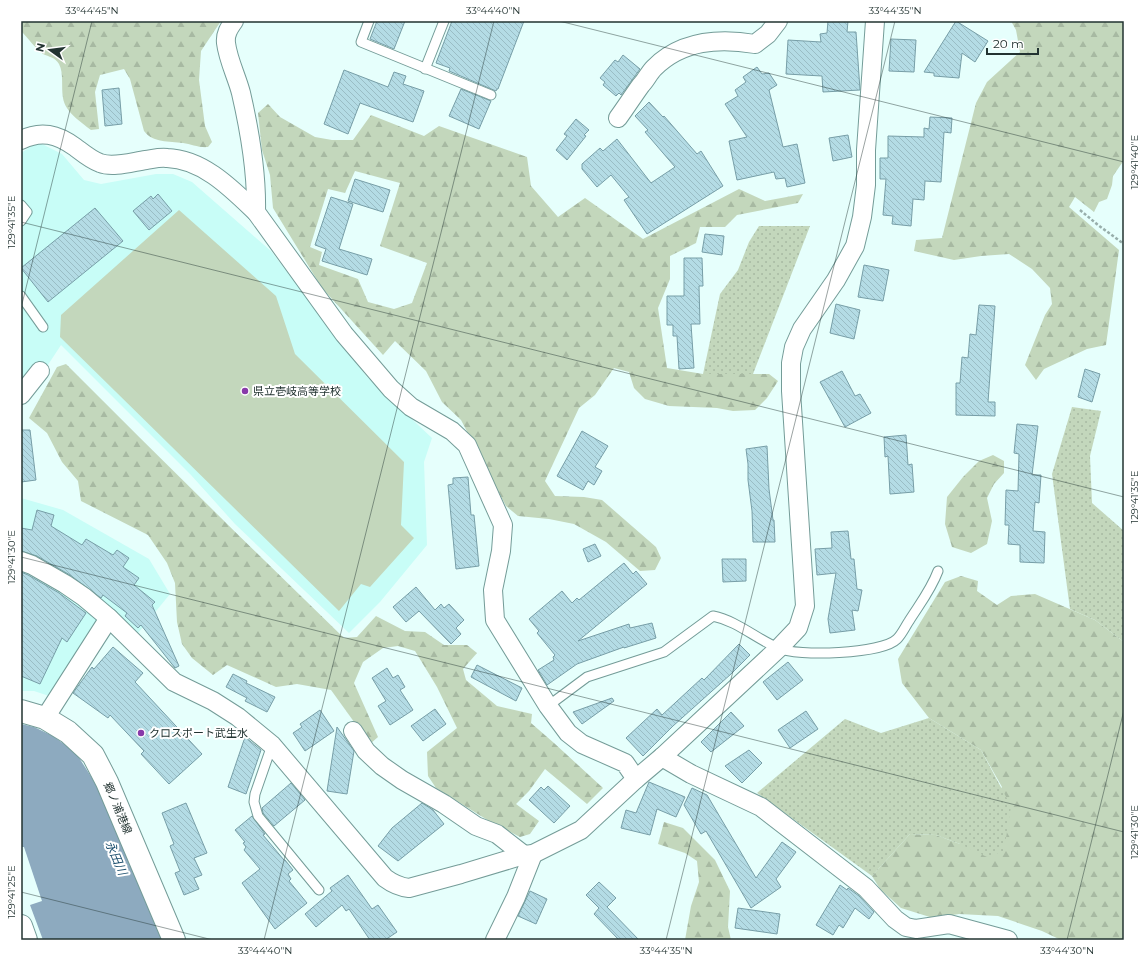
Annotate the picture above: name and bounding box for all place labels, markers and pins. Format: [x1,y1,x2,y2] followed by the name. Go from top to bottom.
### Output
[253,384,341,398] place label: 県立壱岐高等学校
[240,386,250,396] marker: 県立壱岐高等学校
[149,726,248,740] place label: クロスポート武生水
[136,728,146,738] marker: クロスポート武生水

